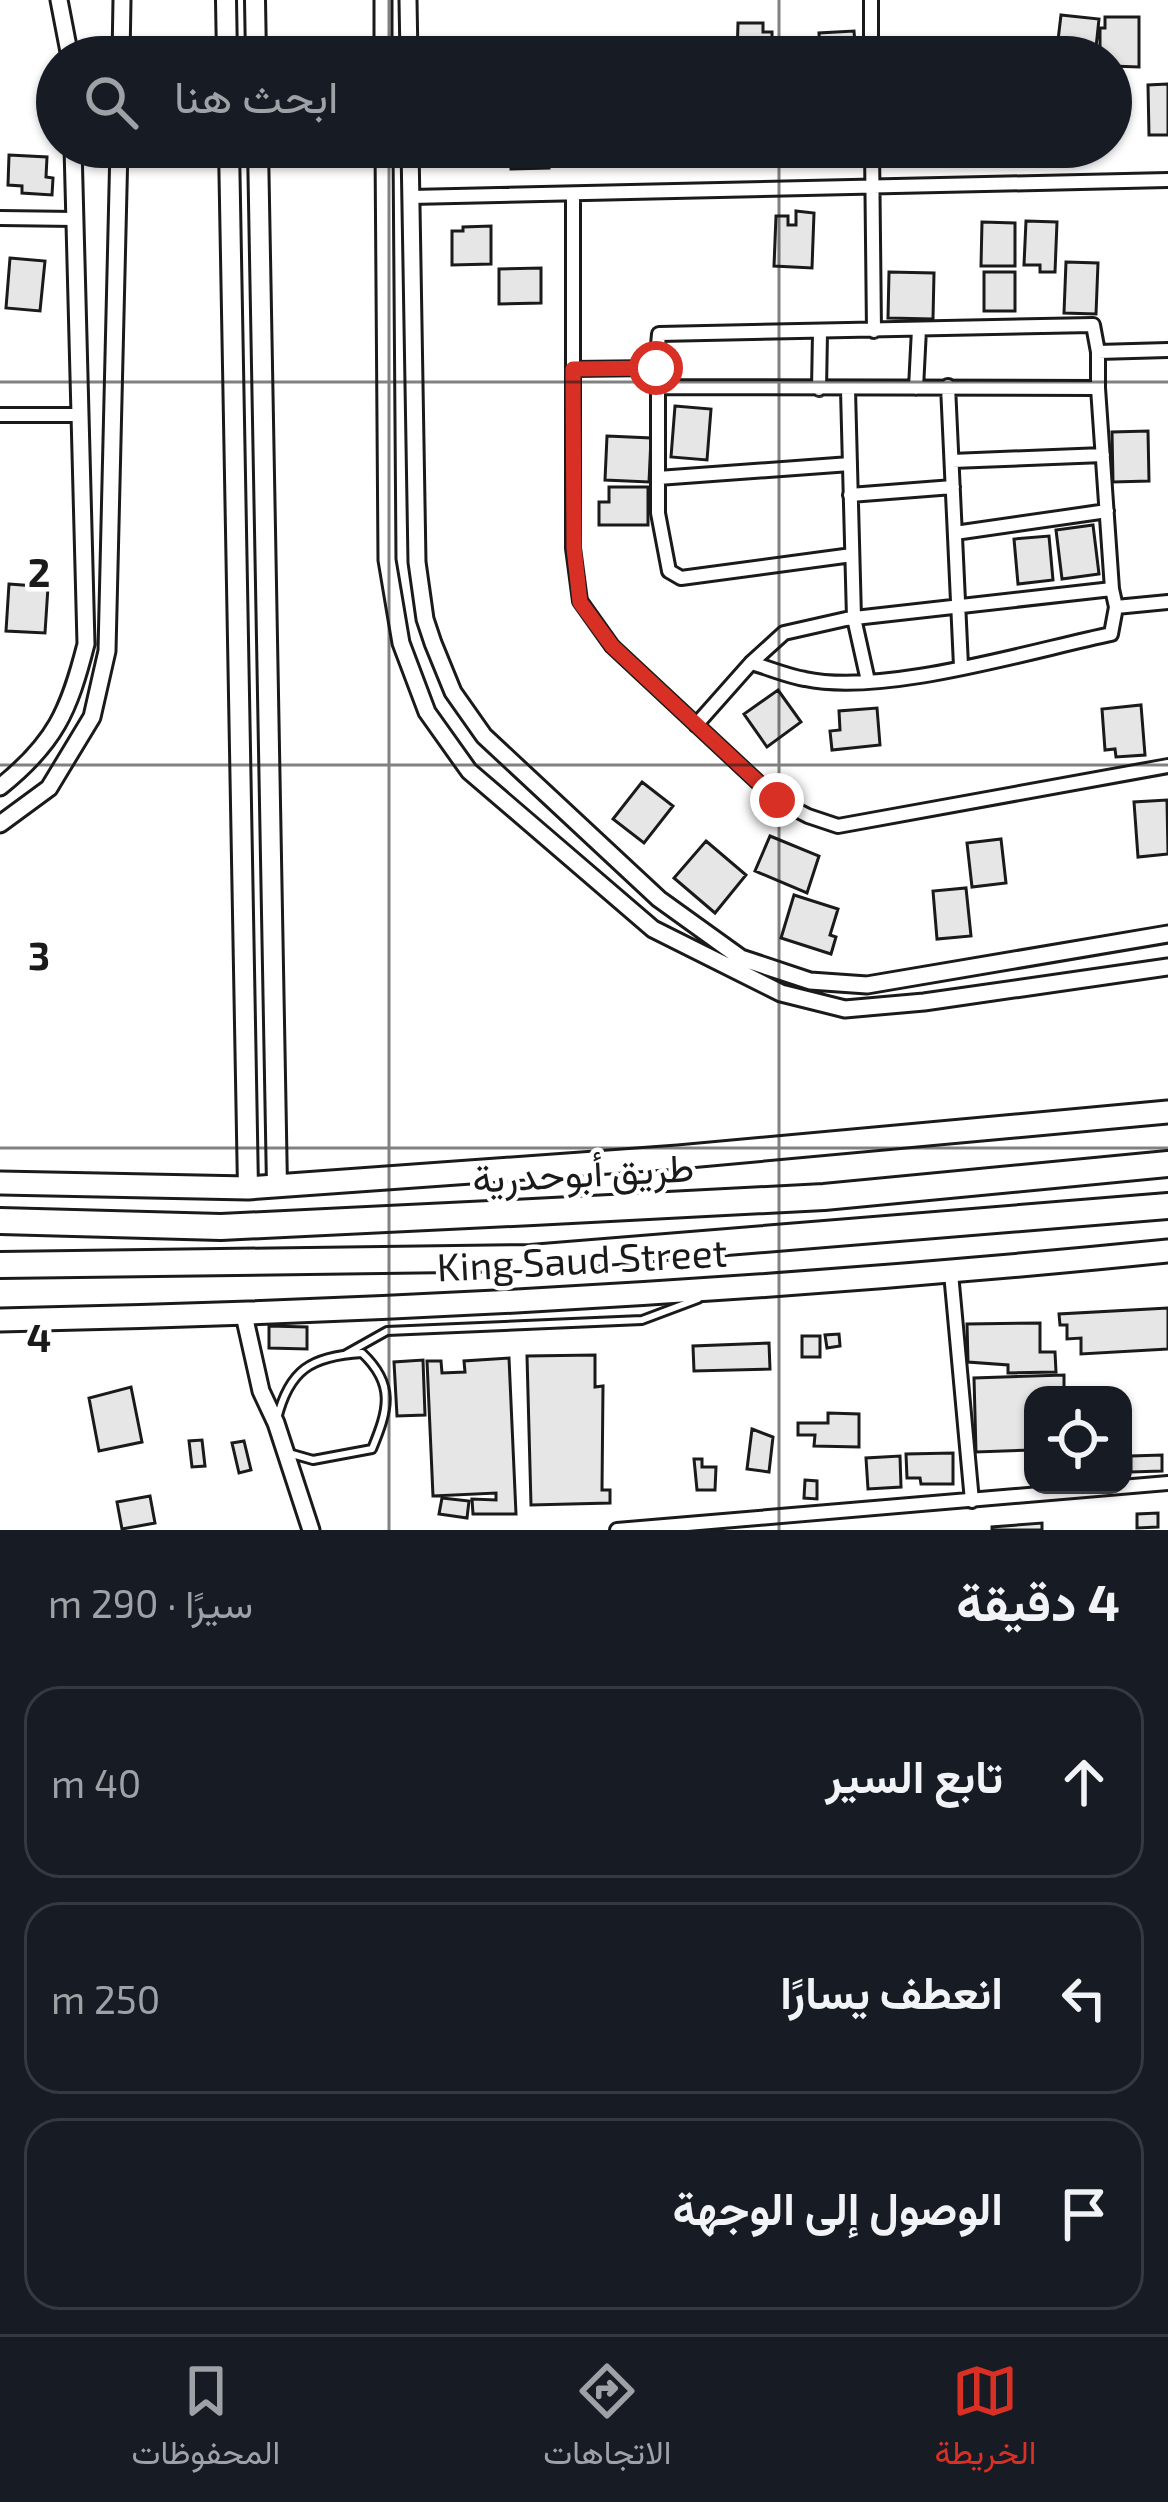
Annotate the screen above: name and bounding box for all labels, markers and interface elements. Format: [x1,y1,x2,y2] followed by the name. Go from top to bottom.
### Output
[36,36,1132,168] search box
[174,68,338,122] text: ابحث هنا
[78,69,144,135] icon: search
[629,341,683,395] route start
[28,548,50,595] text: 2
[750,773,804,827] route end
[28,931,50,978] text: 3
[471,1142,695,1204] street label: طريق أبوحدرية
[435,1227,728,1290] street label: King Saud Street
[27,1313,51,1360] text: 4
[1024,1386,1132,1494] map controls
[1024,1386,1132,1494] button: locate
[956,1570,1120,1631] text: 4 دقيقة
[48,1579,253,1626] text: سيرًا · 290 m
[825,1748,1003,1802] text: تابع السير
[1051,1749,1117,1815] icon: ahead
[51,1759,141,1806] text: 40 m
[780,1964,1003,2018] text: انعطف يسارًا
[1051,1965,1117,2031] icon: left
[51,1975,160,2022] text: 250 m
[672,2180,1003,2234] text: الوصول إلى الوجهة
[1051,2181,1117,2247] icon: arrive
[132,2358,280,2482] tab: المحفوظات
[543,2358,671,2482] tab: الاتجاهات
[934,2358,1036,2482] tab: الخريطة

